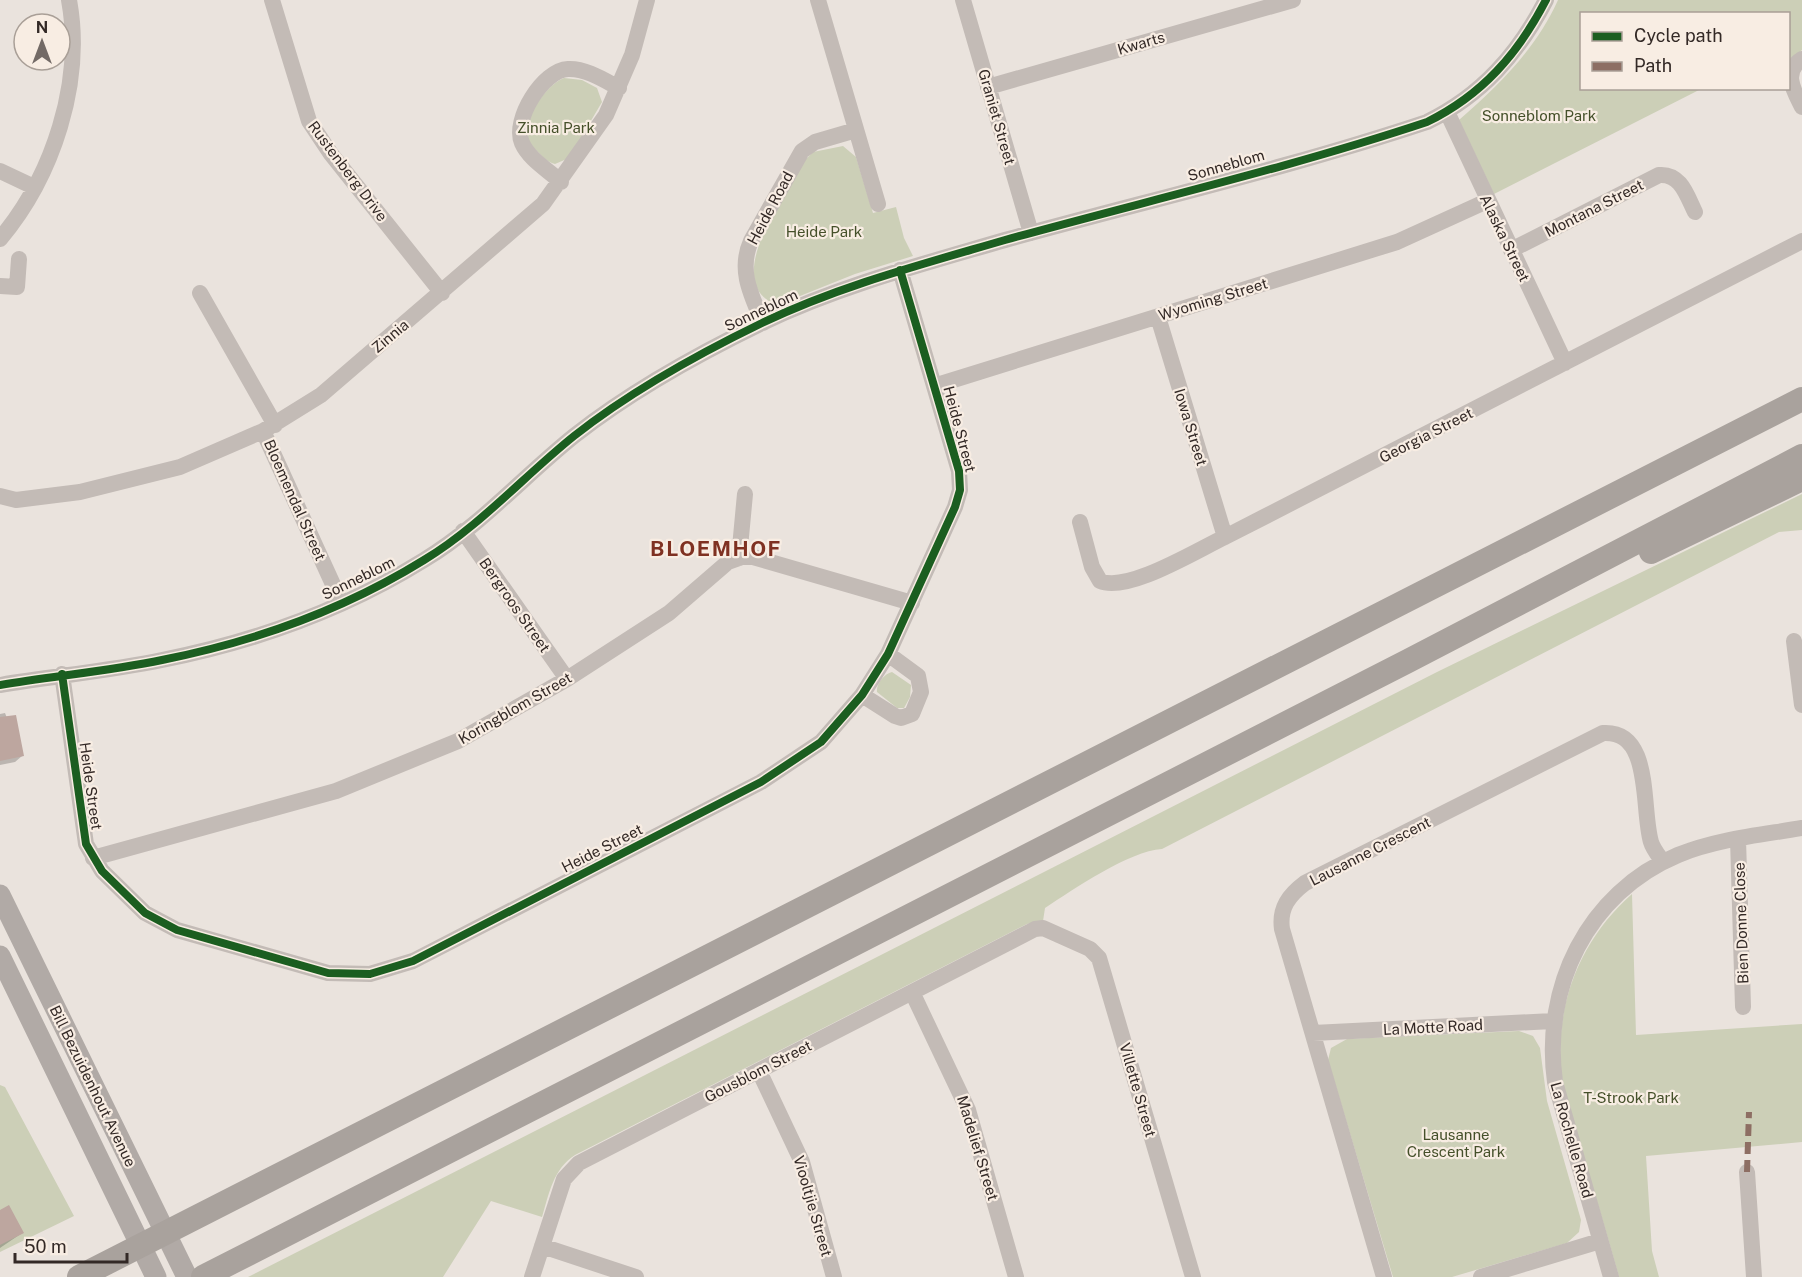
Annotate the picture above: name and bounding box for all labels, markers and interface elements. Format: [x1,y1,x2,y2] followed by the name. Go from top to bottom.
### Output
[12,12,72,72] north arrow
[1580,12,1790,90] legend
[36,18,48,37] text: N
[1634,25,1723,46] text: Cycle path
[1115,28,1167,58] street label: Kwarts
[1634,55,1672,76] text: Path
[975,67,1019,167] street label: Graniet Street
[1482,107,1596,124] park label: Sonneblom Park
[305,118,391,224] street label: Rustenberg Drive
[517,119,595,136] park label: Zinnia Park
[1186,146,1266,184] street label: Sonneblom
[744,169,796,247] street label: Heide Road
[1542,176,1646,240] street label: Montana Street
[1477,192,1534,285] street label: Alaska Street
[786,223,862,240] park label: Heide Park
[1157,274,1270,324] street label: Wyoming Street
[722,286,800,334] street label: Sonneblom
[368,316,412,356] street label: Zinnia
[940,384,980,474] street label: Heide Street
[1171,386,1211,468] street label: Iowa Street
[1377,404,1476,466] street label: Georgia Street
[261,437,329,563] street label: Bloemendal Street
[650,536,782,561] district label: BLOEMHOF
[319,553,397,603] street label: Sonneblom
[476,555,554,656] street label: Bergroos Street
[455,669,575,747] street label: Koringblom Street
[76,741,106,831] street label: Heide Street
[1307,813,1434,889] street label: Lausanne Crescent
[559,820,645,876] street label: Heide Street
[1730,862,1752,984] street label: Bien Donne Close
[46,1003,140,1169] street label: Bill Bezuidenhout Avenue
[1383,1016,1483,1038] street label: La Motte Road
[702,1037,814,1105] street label: Gousblom Street
[1116,1041,1160,1139] street label: Villette Street
[1547,1080,1597,1200] street label: La Rochelle Road
[1583,1089,1679,1106] park label: T-Strook Park
[954,1094,1002,1203] street label: Madelief Street
[1407,1126,1505,1160] park label: Lausanne Crescent Park
[790,1154,836,1259] street label: Viooltjie Street
[15,1226,128,1264] scale bar
[24,1236,67,1257] text: 50 m

